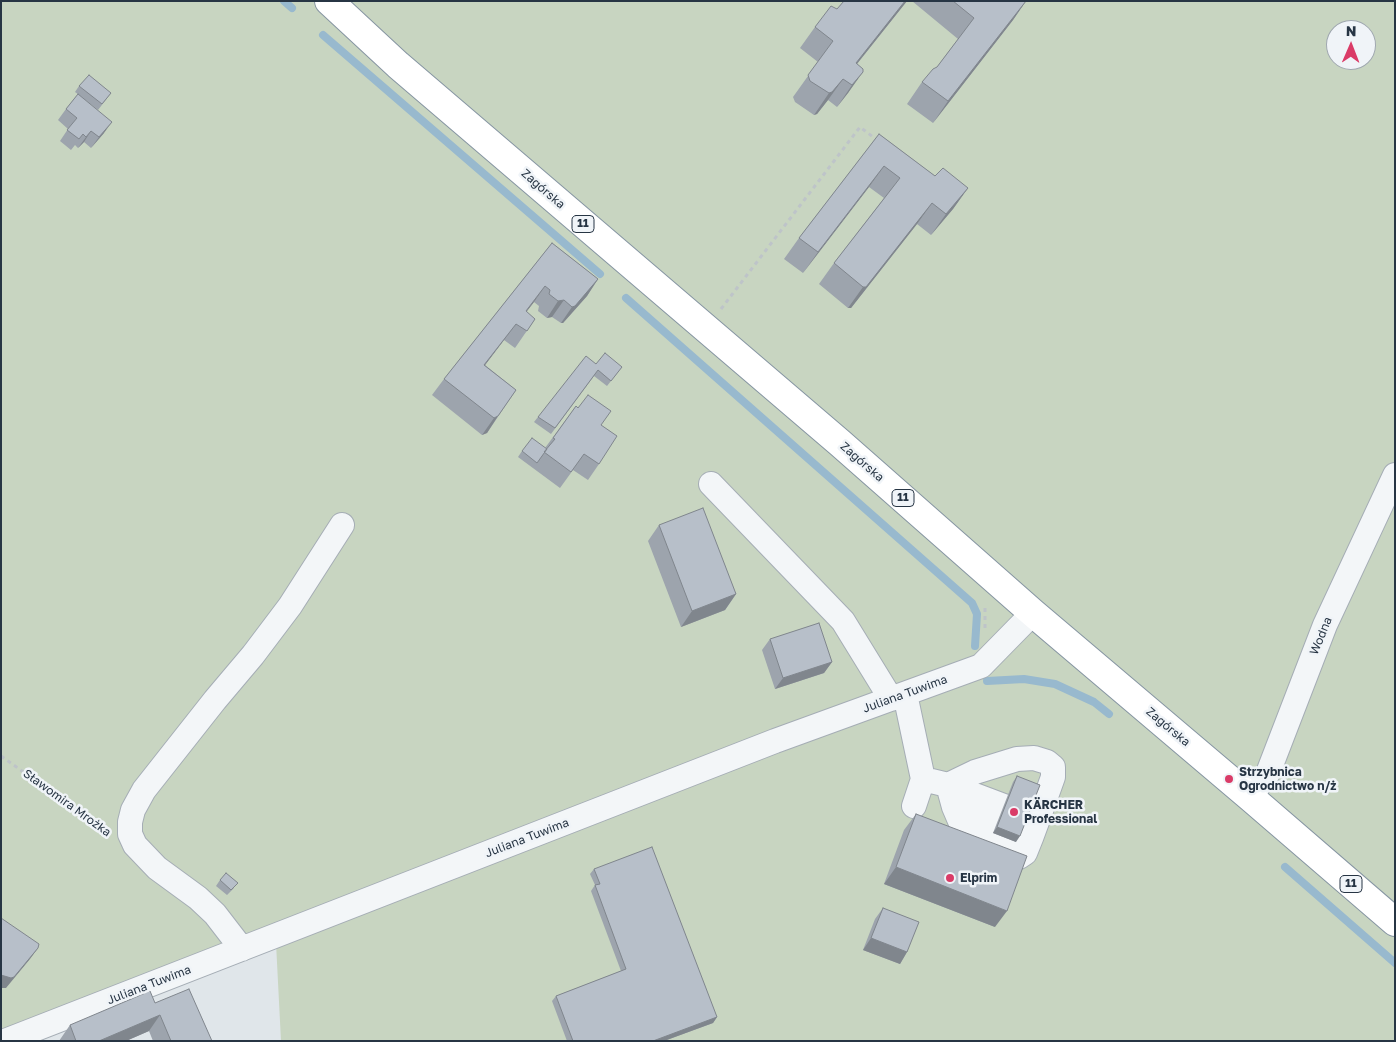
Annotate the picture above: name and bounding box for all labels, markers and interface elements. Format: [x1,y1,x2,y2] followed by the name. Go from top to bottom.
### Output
[1326,20,1376,70] north arrow
[1346,22,1357,39] text: N
[518,166,568,212] street label: Zagórska
[572,215,594,232] road number: 11
[837,439,887,485] street label: Zagórska
[892,489,914,506] road number: 11
[1307,615,1335,657] street label: Wodna
[861,672,949,716] street label: Juliana Tuwima
[1143,704,1193,750] street label: Zagórska
[1239,765,1336,793] place label: Strzybnica Ogrodnictwo n/ż
[20,766,114,840] street label: Sławomira Mrożka
[1223,773,1235,785] marker: Strzybnica Ogrodnictwo n/ż
[1024,798,1097,826] place label: KÄRCHER Professional
[1008,806,1020,818] marker: KÄRCHER Professional
[483,815,571,861] street label: Juliana Tuwima
[960,871,997,885] place label: Elprim
[944,872,956,884] marker: Elprim
[1340,876,1362,892] road number: 11
[105,962,193,1008] street label: Juliana Tuwima

